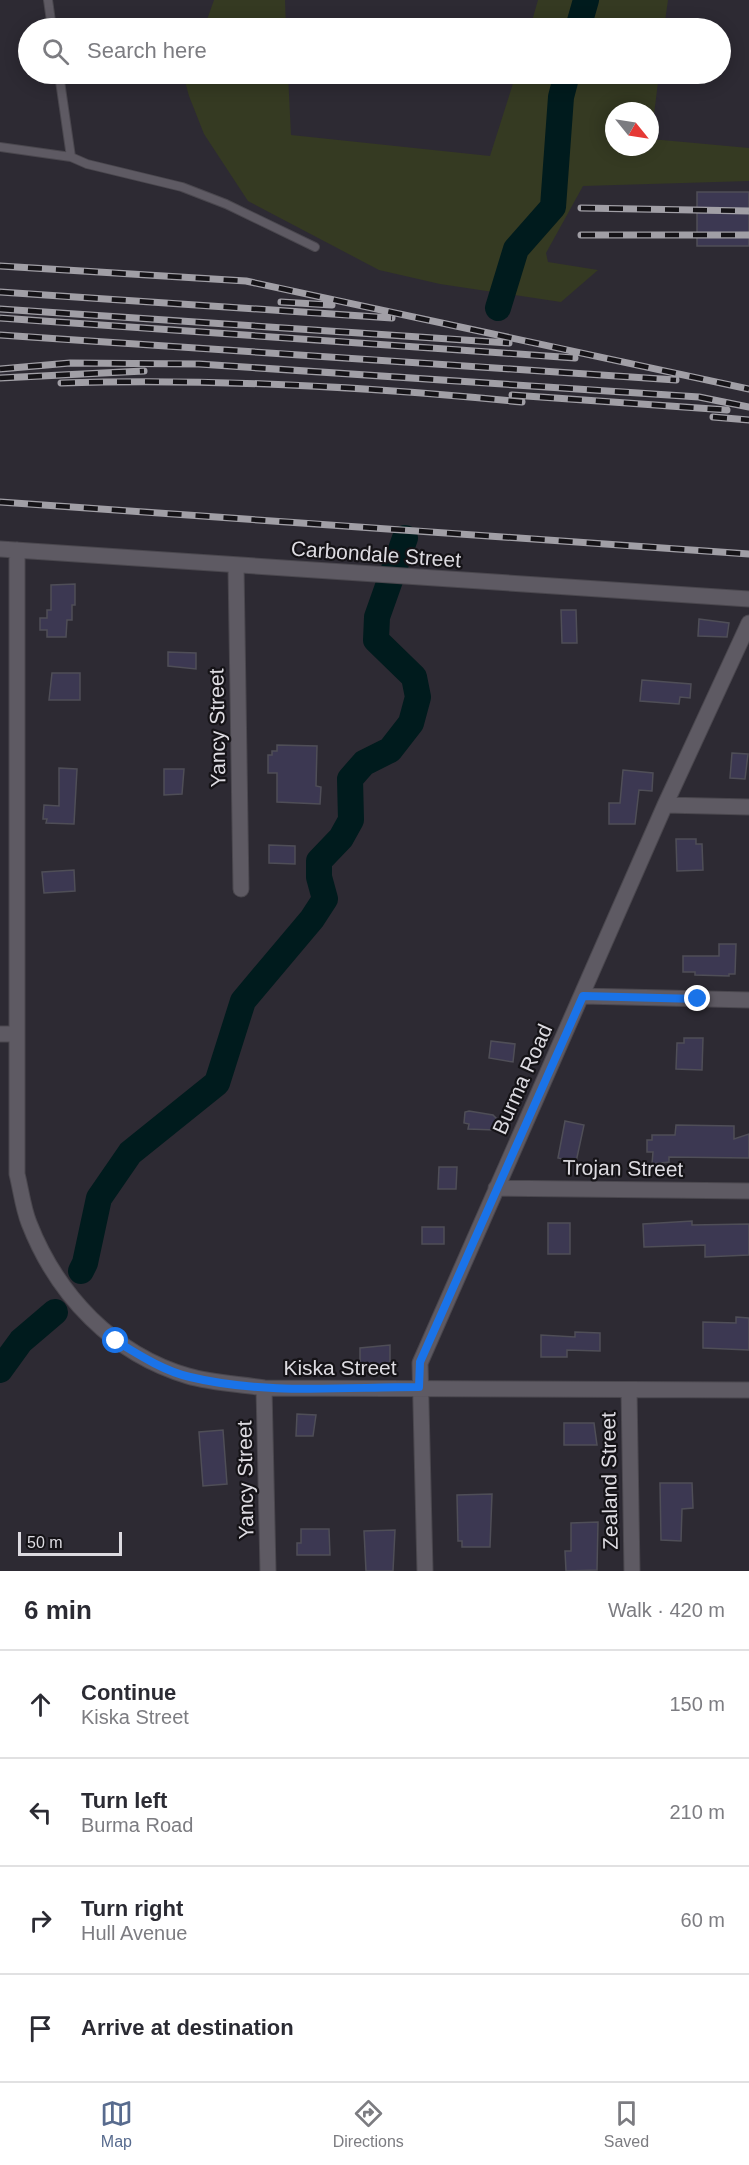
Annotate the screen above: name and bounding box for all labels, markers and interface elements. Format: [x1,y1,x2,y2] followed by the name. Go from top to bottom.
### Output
[18,18,731,84] search box
[39,35,72,68] icon: search
[87,38,207,63] text: Search here
[605,102,659,156] north arrow
[290,537,462,571] street label: Carbondale Street
[204,668,230,788] street label: Yancy Street
[684,985,710,1011] route end
[488,1020,556,1138] street label: Burma Road
[563,1155,684,1181] street label: Trojan Street
[102,1327,128,1353] route start
[283,1356,397,1379] street label: Kiska Street
[596,1412,622,1550] street label: Zealand Street
[232,1420,258,1540] street label: Yancy Street
[18,1529,122,1556] scale bar
[27,1534,63,1551] text: 50 m
[24,1595,92,1625] text: 6 min
[608,1599,725,1621] text: Walk · 420 m
[81,1680,176,1705] text: Continue
[24,1688,57,1721] icon: ahead
[669,1693,725,1715] text: 150 m
[81,1706,189,1728] text: Kiska Street
[81,1788,167,1813] text: Turn left
[24,1796,57,1829] icon: left
[669,1801,725,1823] text: 210 m
[81,1814,193,1836] text: Burma Road
[81,1896,183,1921] text: Turn right
[24,1904,57,1937] icon: right
[681,1909,725,1931] text: 60 m
[81,1922,187,1944] text: Hull Avenue
[24,2012,57,2045] icon: arrive
[81,2015,294,2040] text: Arrive at destination
[100,2097,133,2151] tab: Map
[333,2097,404,2151] tab: Directions
[604,2097,649,2151] tab: Saved

